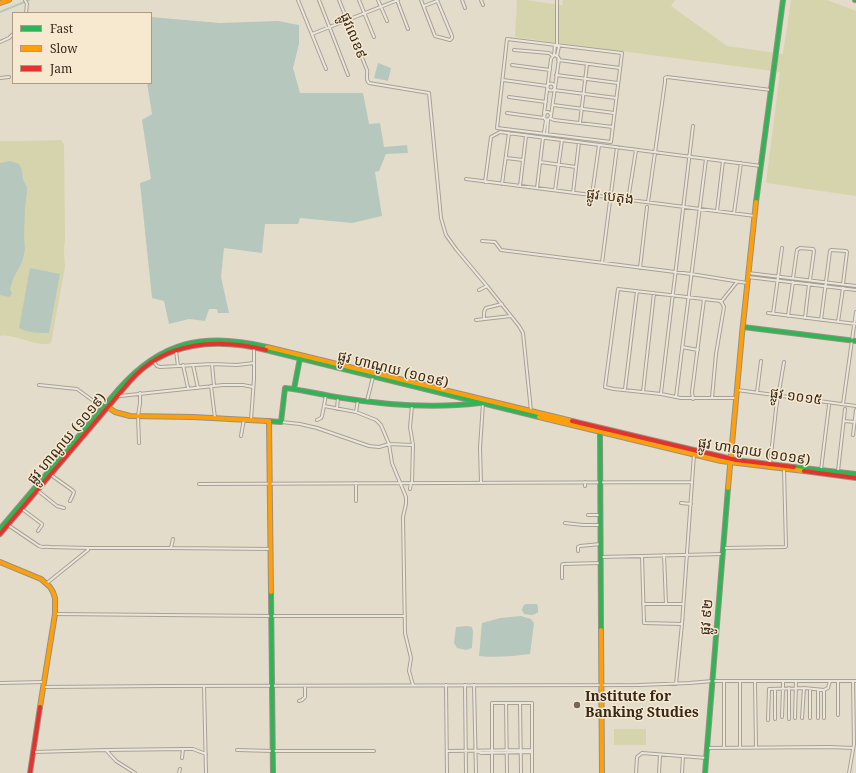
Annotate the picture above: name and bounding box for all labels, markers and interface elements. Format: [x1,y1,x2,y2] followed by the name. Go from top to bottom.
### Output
[336,10,370,62] street label: ផ្លូវលេខ៩
[12,12,152,84] legend
[50,20,73,37] text: Fast
[50,40,78,57] text: Slow
[50,60,72,77] text: Jam
[585,186,635,208] street label: ផ្លូវ បេតុង
[336,348,450,392] street label: ផ្លូវ ហាណូយ (១០១៩)
[769,385,823,409] street label: ផ្លូវ ១០១៥
[24,390,110,488] street label: ផ្លូវ ហាណូយ (១០១៩)
[697,435,811,469] street label: ផ្លូវ ហាណូយ (១០១៩)
[697,598,717,636] street label: ផ្លូវ ៩២
[585,689,699,722] place label: Institute for Banking Studies
[572,700,582,710] marker: Institute for Banking Studies

